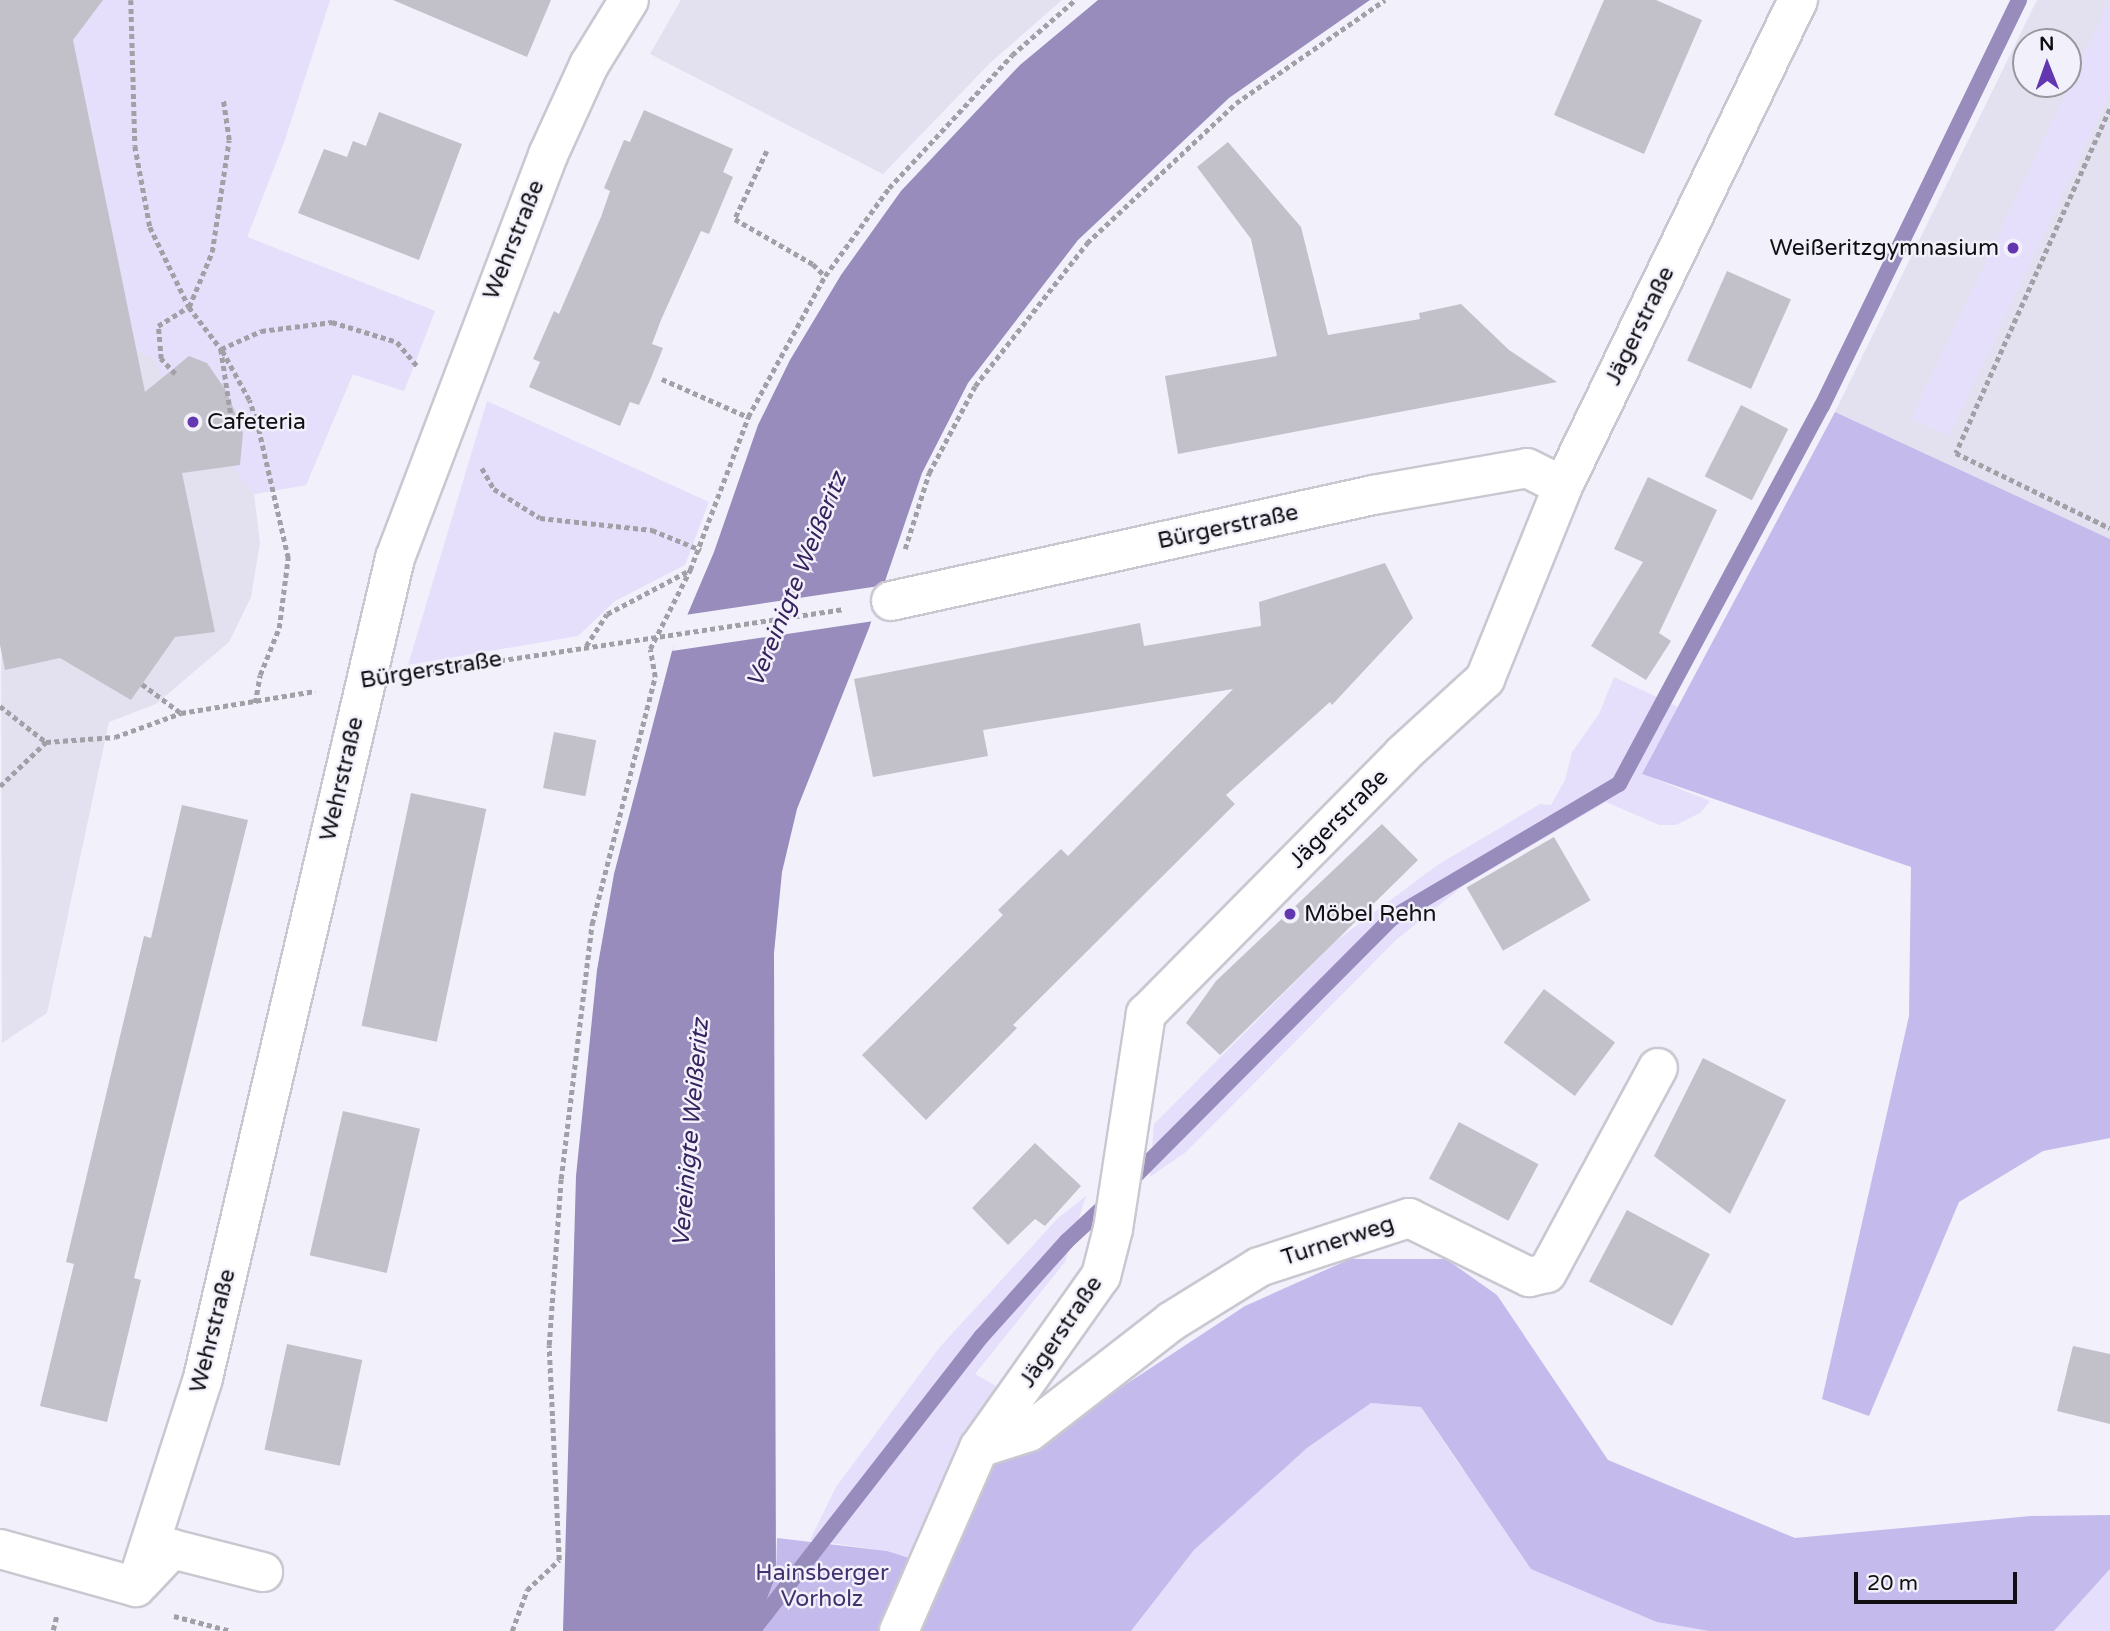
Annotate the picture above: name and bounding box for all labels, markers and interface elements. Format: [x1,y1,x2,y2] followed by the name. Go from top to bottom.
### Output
[2012,28,2082,98] north arrow
[2039,33,2054,55] text: N
[478,176,550,304] street label: Wehrstraße
[1769,234,1999,262] place label: Weißeritzgymnasium
[2005,240,2021,256] marker: Weißeritzgymnasium
[1599,262,1681,390] street label: Jägerstraße
[207,408,306,436] place label: Cafeteria
[185,414,201,430] marker: Cafeteria
[741,468,853,692] water label: Vereinigte Weißeritz
[1155,499,1301,555] street label: Bürgerstraße
[358,645,504,695] street label: Bürgerstraße
[314,714,370,844] street label: Wehrstraße
[1284,764,1394,874] street label: Jägerstraße
[1304,900,1437,928] place label: Möbel Rehn
[1282,906,1298,922] marker: Möbel Rehn
[667,1018,715,1248] water label: Vereinigte Weißeritz
[1278,1210,1398,1272] street label: Turnerweg
[184,1266,242,1396] street label: Wehrstraße
[1014,1271,1108,1393] street label: Jägerstraße
[1858,1558,2021,1602] scale bar
[755,1559,889,1613] park label: Hainsberger Vorholz
[1867,1571,1918,1596] text: 20 m

